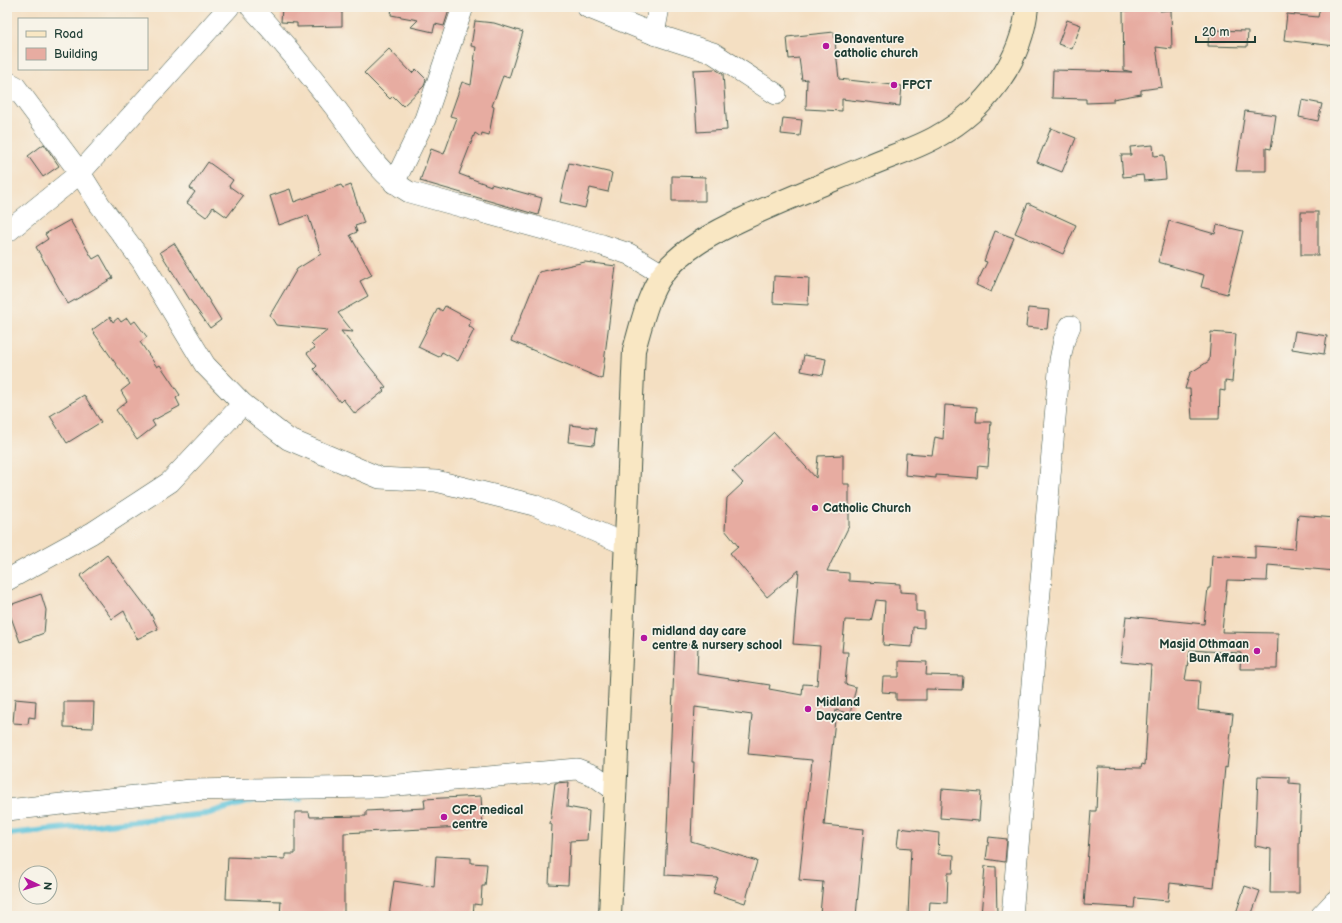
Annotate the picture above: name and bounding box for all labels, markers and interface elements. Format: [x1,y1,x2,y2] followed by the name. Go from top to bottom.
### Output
[18,18,148,70] legend
[1196,18,1255,44] scale bar
[1202,25,1229,40] text: 20 m
[54,27,83,42] text: Road
[834,32,918,61] place label: Bonaventure catholic church
[821,41,831,51] marker: Bonaventure catholic church
[54,47,98,62] text: Building
[902,78,932,93] place label: FPCT
[889,80,899,90] marker: FPCT
[823,501,911,516] place label: Catholic Church
[810,503,820,513] marker: Catholic Church
[652,624,782,653] place label: midland day care centre & nursery school
[639,633,649,643] marker: midland day care centre & nursery school
[1159,637,1249,666] place label: Masjid Othmaan Bun Affaan
[1252,646,1262,656] marker: Masjid Othmaan Bun Affaan
[816,695,902,724] place label: Midland Daycare Centre
[803,704,813,714] marker: Midland Daycare Centre
[452,803,523,832] place label: CCP medical centre
[439,812,449,822] marker: CCP medical centre
[18,865,58,905] north arrow
[41,881,54,891] text: N

